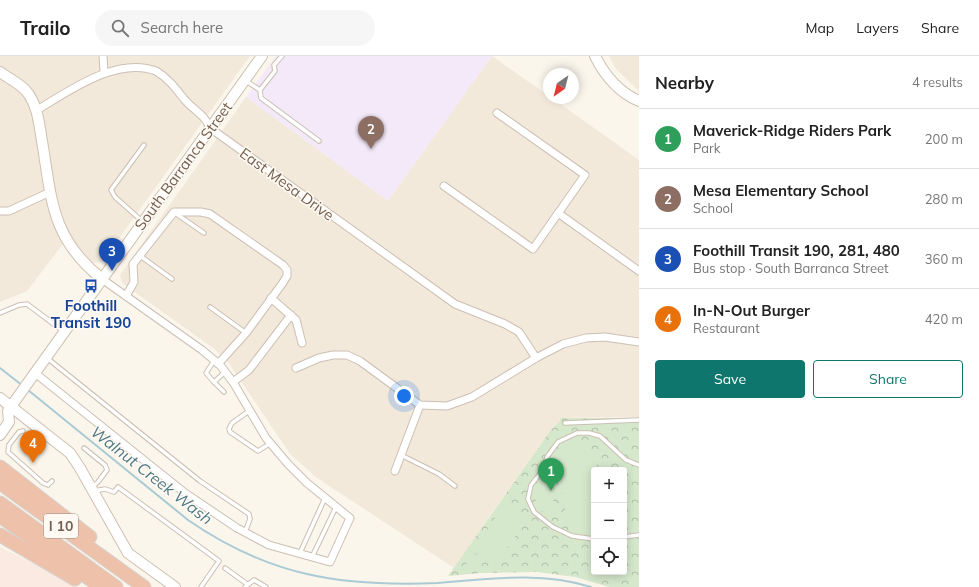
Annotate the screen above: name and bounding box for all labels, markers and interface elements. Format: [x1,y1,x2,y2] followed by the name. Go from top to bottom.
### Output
[95,10,375,46] search box
[20,16,71,40] text: Trailo
[109,17,131,39] icon: search
[141,18,223,37] text: Search here
[805,19,834,37] text: Map
[856,19,899,37] text: Layers
[921,19,959,37] text: Share
[543,68,579,104] north arrow
[655,72,714,93] text: Nearby
[912,74,963,90] text: 4 results
[130,98,236,234] street label: South Barranca Street
[358,116,384,149] pin: 2
[693,121,891,140] text: Maverick-Ridge Riders Park
[664,131,672,147] text: 1
[925,131,963,147] text: 200 m
[693,140,720,156] text: Park
[236,143,338,225] street label: East Mesa Drive
[693,181,869,200] text: Mesa Elementary School
[664,191,672,207] text: 2
[925,191,963,207] text: 280 m
[693,200,733,216] text: School
[99,238,125,271] pin: 3
[693,241,900,260] text: Foothill Transit 190, 281, 480
[664,251,672,267] text: 3
[925,251,963,267] text: 360 m
[693,260,889,276] text: Bus stop · South Barranca Street
[83,278,99,294] bus stop icon: Foothill Transit 190
[51,296,131,332] place label: Foothill Transit 190
[693,301,810,320] text: In-N-Out Burger
[664,311,672,327] text: 4
[925,311,963,327] text: 420 m
[693,320,760,336] text: Restaurant
[655,360,805,398] button: Save
[813,360,963,398] button: Share
[394,386,414,406] your location
[87,421,217,529] water label: Walnut Creek Wash
[20,430,46,463] pin: 4
[538,458,564,491] pin: 1
[591,467,627,575] map controls
[591,467,627,503] button: +
[591,503,627,539] button: −
[44,514,78,538] road number: I 10
[591,539,627,575] button: locate

